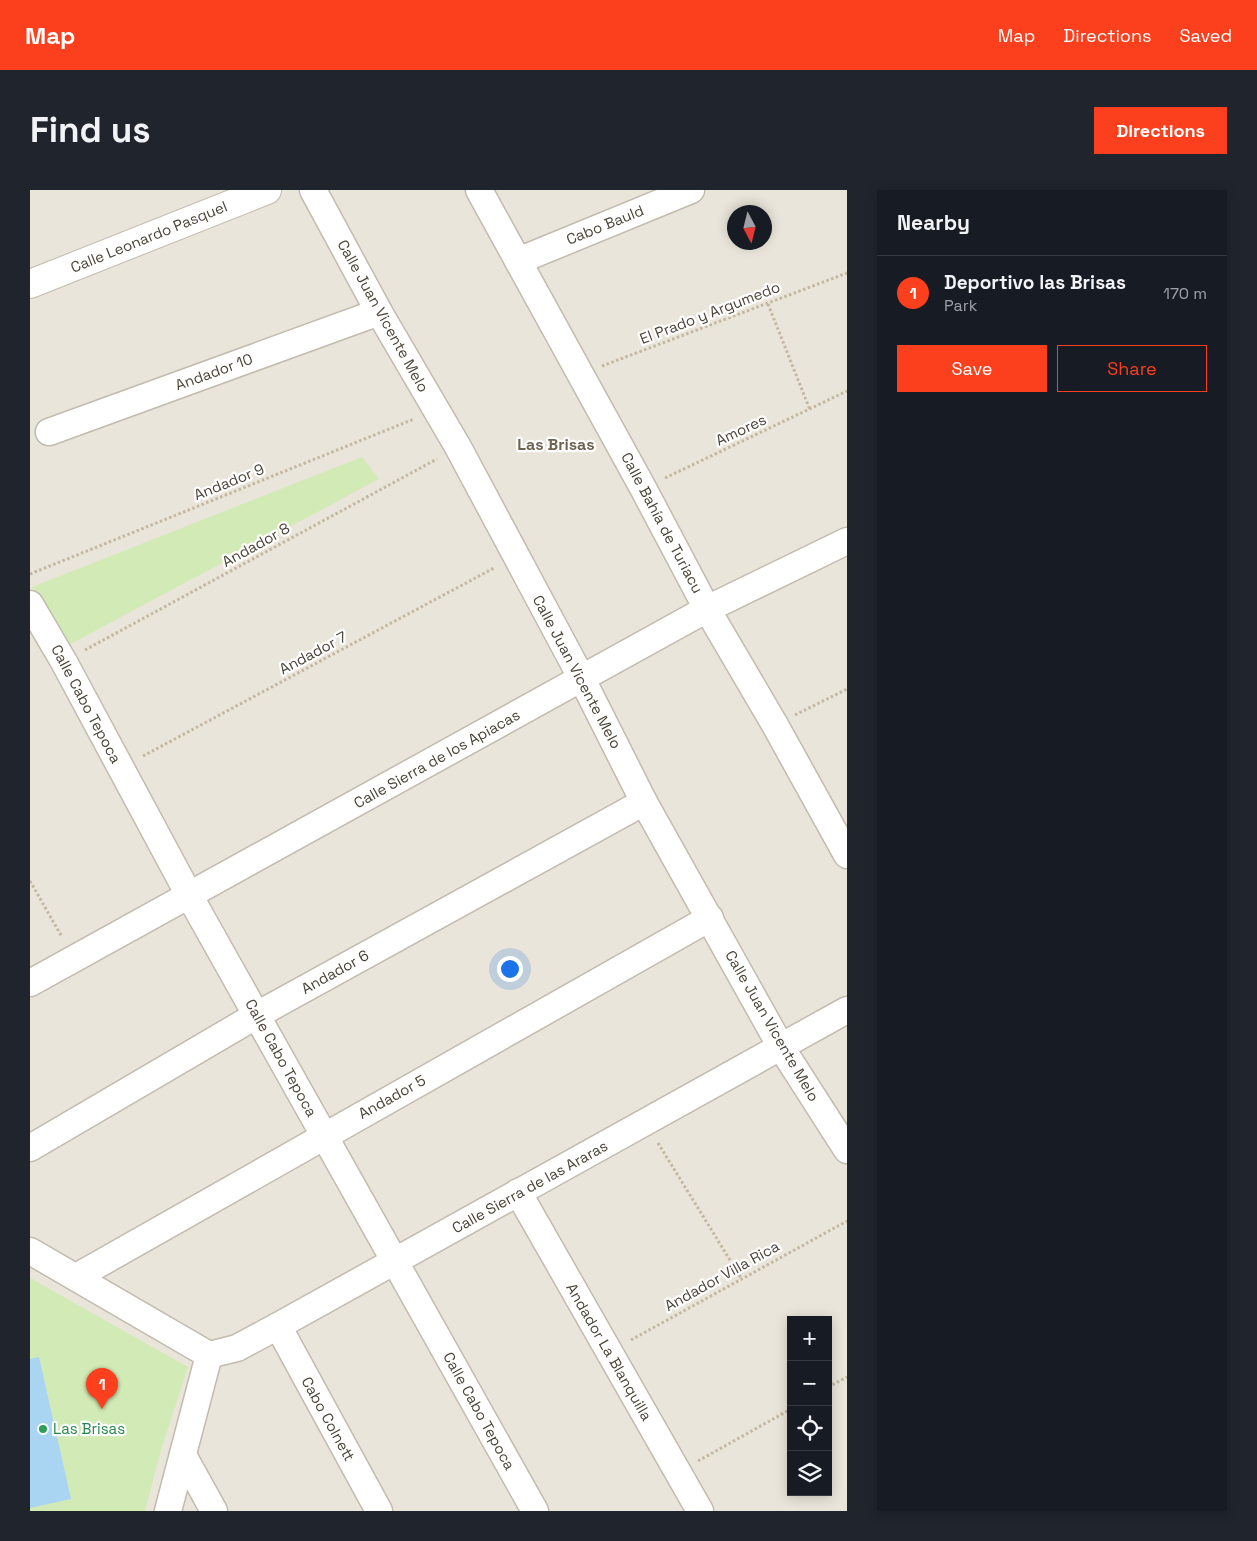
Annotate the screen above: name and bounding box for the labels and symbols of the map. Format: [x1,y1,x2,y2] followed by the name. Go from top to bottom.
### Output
[68,196,230,277] street label: Calle Leonardo Pasquel
[563,200,646,249] street label: Cabo Bauld
[727,205,772,250] north arrow
[334,236,433,395] street label: Calle Juan Vicente Melo
[637,277,783,348] street label: El Prado y Argumedo
[172,349,255,394] street label: Andador 10
[712,410,769,450] street label: Amores
[517,434,595,455] district label: Las Brisas
[617,449,708,597] street label: Calle Bahía de Turiacu
[191,459,267,504] street label: Andador 9
[219,518,293,571] street label: Andador 8
[529,592,626,752] street label: Calle Juan Vicente Melo
[276,627,350,678] street label: Andador 7
[47,641,126,767] street label: Calle Cabo Tepoca
[350,705,523,812] street label: Calle Sierra de los Apiacas
[298,945,372,998] street label: Andador 6
[721,947,824,1105] street label: Calle Juan Vicente Melo
[497,956,523,982] your location
[241,996,322,1120] street label: Calle Cabo Tepoca
[355,1070,429,1123] street label: Andador 5
[449,1136,611,1237] street label: Calle Sierra de las Araras
[661,1236,783,1315] street label: Andador Villa Rica
[562,1280,657,1424] street label: Andador La Blanquilla
[439,1349,520,1473] street label: Calle Cabo Tepoca
[86,1368,118,1409] pin: 1
[297,1373,360,1464] street label: Cabo Colnett
[53,1419,125,1438] place label: Las Brisas
[37,1423,49,1435] marker: Las Brisas

